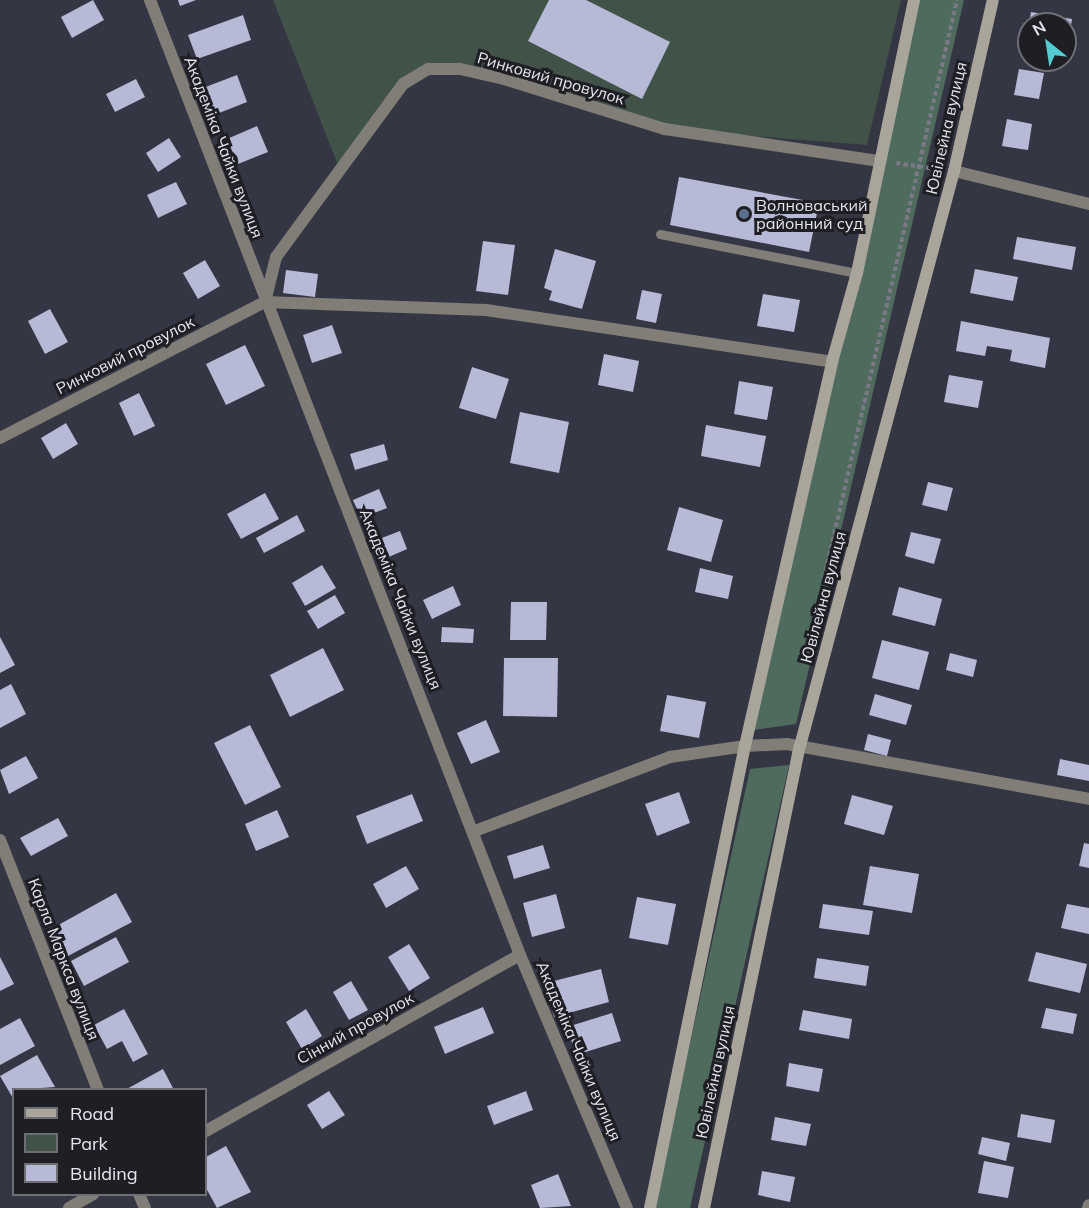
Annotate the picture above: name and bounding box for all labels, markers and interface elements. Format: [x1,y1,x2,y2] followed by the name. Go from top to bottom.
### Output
[1017,12,1077,72] north arrow
[1029,16,1049,40] text: N
[475,48,627,108] street label: Ринковий провулок
[180,53,268,241] street label: Академіка Чайки вулиця
[921,60,971,196] street label: Ювілейна вулиця
[756,195,867,233] place label: Волноваський районний суд
[737,207,751,221] marker: Волноваський районний суд
[53,312,197,398] street label: Ринковий провулок
[356,506,446,692] street label: Академіка Чайки вулиця
[796,529,850,665] street label: Ювілейна вулиця
[24,875,104,1043] street label: Карла Маркса вулиця
[532,958,626,1144] street label: Академіка Чайки вулиця
[293,988,417,1068] street label: Сінний провулок
[692,1004,738,1140] street label: Ювілейна вулиця
[12,1088,207,1196] legend
[70,1102,114,1125] text: Road
[70,1132,108,1155] text: Park
[70,1162,138,1185] text: Building

